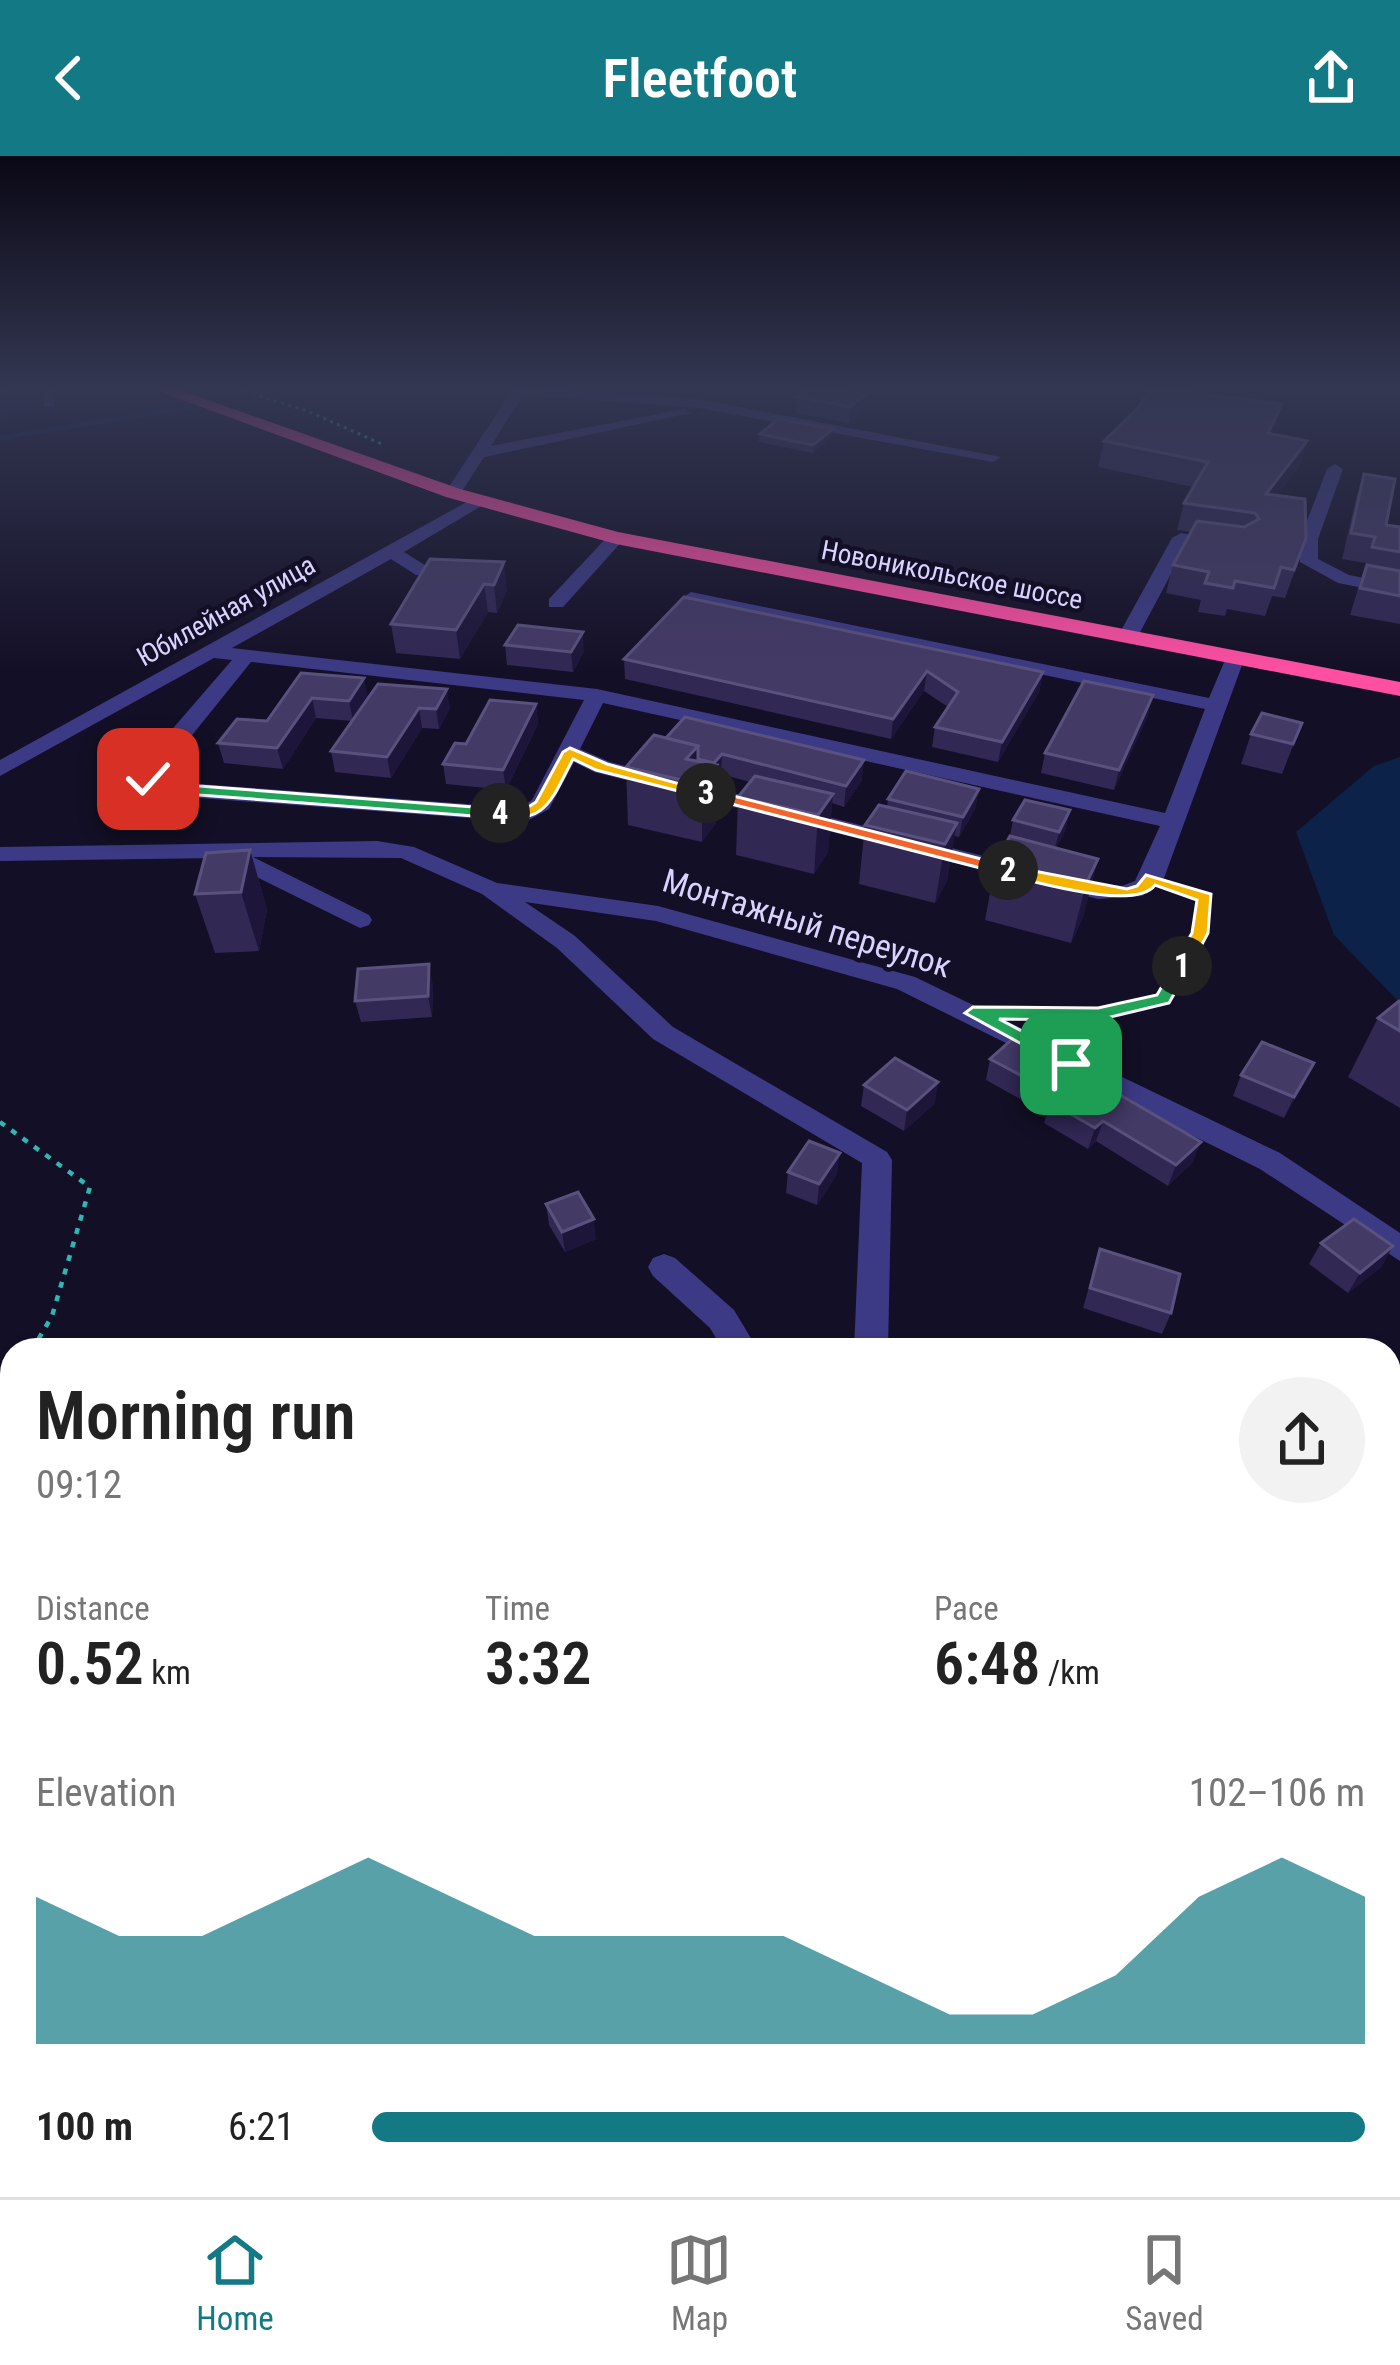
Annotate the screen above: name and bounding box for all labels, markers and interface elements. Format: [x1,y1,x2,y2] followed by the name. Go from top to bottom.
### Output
[36,45,102,111] icon: back
[1298,45,1364,111] icon: share
[603,47,797,110] text: Fleetfoot
[819,534,1085,616] street label: Новоникольское шоссе
[131,549,321,673] street label: Юбилейная улица
[97,728,199,830] pin
[115,746,181,812] icon: check
[676,763,736,823] pin: 3
[698,773,714,812] text: 3
[470,783,530,843] pin: 4
[492,793,508,832] text: 4
[978,840,1038,900] pin: 2
[1000,850,1016,889] text: 2
[658,861,956,985] street label: Монтажный переулок
[1152,936,1212,996] pin: 1
[1174,946,1190,985] text: 1
[1020,1013,1122,1115] pin
[1038,1031,1104,1097] icon: arrive
[1239,1377,1365,1503] button: share
[36,1378,356,1455] text: Morning run
[36,1462,122,1508] text: 09:12
[36,1589,150,1628] text: Distance
[485,1589,550,1628] text: Time
[934,1589,999,1628] text: Pace
[36,1628,144,1699] text: 0.52
[485,1628,591,1699] text: 3:32
[934,1628,1040,1699] text: 6:48
[144,1653,191,1692] text: km
[1040,1653,1100,1692] text: /km
[36,1770,176,1816] text: Elevation
[1189,1770,1365,1816] text: 102–106 m
[36,2104,133,2150] text: 100 m
[228,2104,295,2150] text: 6:21
[196,2227,274,2338] tab: Home
[666,2227,732,2338] tab: Map
[1125,2227,1204,2338] tab: Saved

